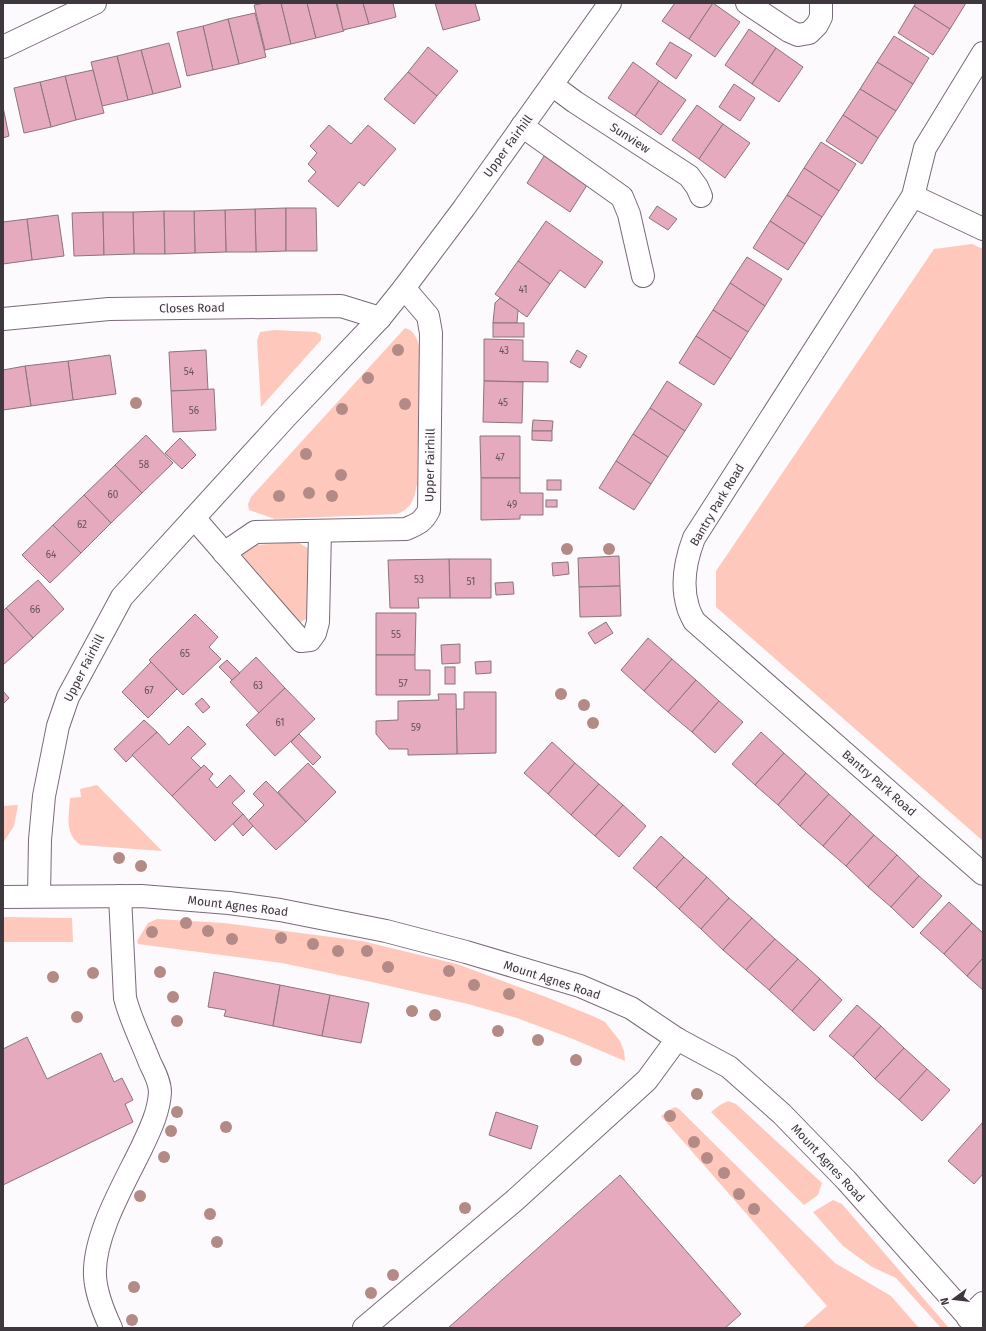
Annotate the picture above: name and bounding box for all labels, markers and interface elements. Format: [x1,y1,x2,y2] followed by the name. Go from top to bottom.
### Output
[481,112,536,180] street label: Upper Fairhill
[607,120,653,156] street label: Sunview
[518,284,528,296] house number: 41
[159,300,225,316] street label: Closes Road
[499,345,509,357] house number: 43
[184,366,195,378] house number: 54
[498,397,508,409] house number: 45
[189,405,199,417] house number: 56
[422,428,438,502] street label: Upper Fairhill
[495,452,505,464] house number: 47
[139,459,150,471] house number: 58
[687,461,747,549] street label: Bantry Park Road
[108,489,119,501] house number: 60
[507,499,517,511] house number: 49
[77,519,87,531] house number: 62
[46,549,57,561] house number: 64
[414,574,424,586] house number: 53
[467,576,475,588] house number: 51
[30,604,40,616] house number: 66
[391,629,401,641] house number: 55
[61,632,107,704] street label: Upper Fairhill
[180,648,190,660] house number: 65
[398,678,408,690] house number: 57
[253,680,263,692] house number: 63
[144,685,154,697] house number: 67
[275,717,285,729] house number: 61
[411,722,421,734] house number: 59
[839,747,919,819] street label: Bantry Park Road
[187,893,289,919] street label: Mount Agnes Road
[502,958,602,1002] street label: Mount Agnes Road
[788,1121,868,1205] street label: Mount Agnes Road
[934,1279,974,1319] north arrow
[938,1296,952,1307] text: N

